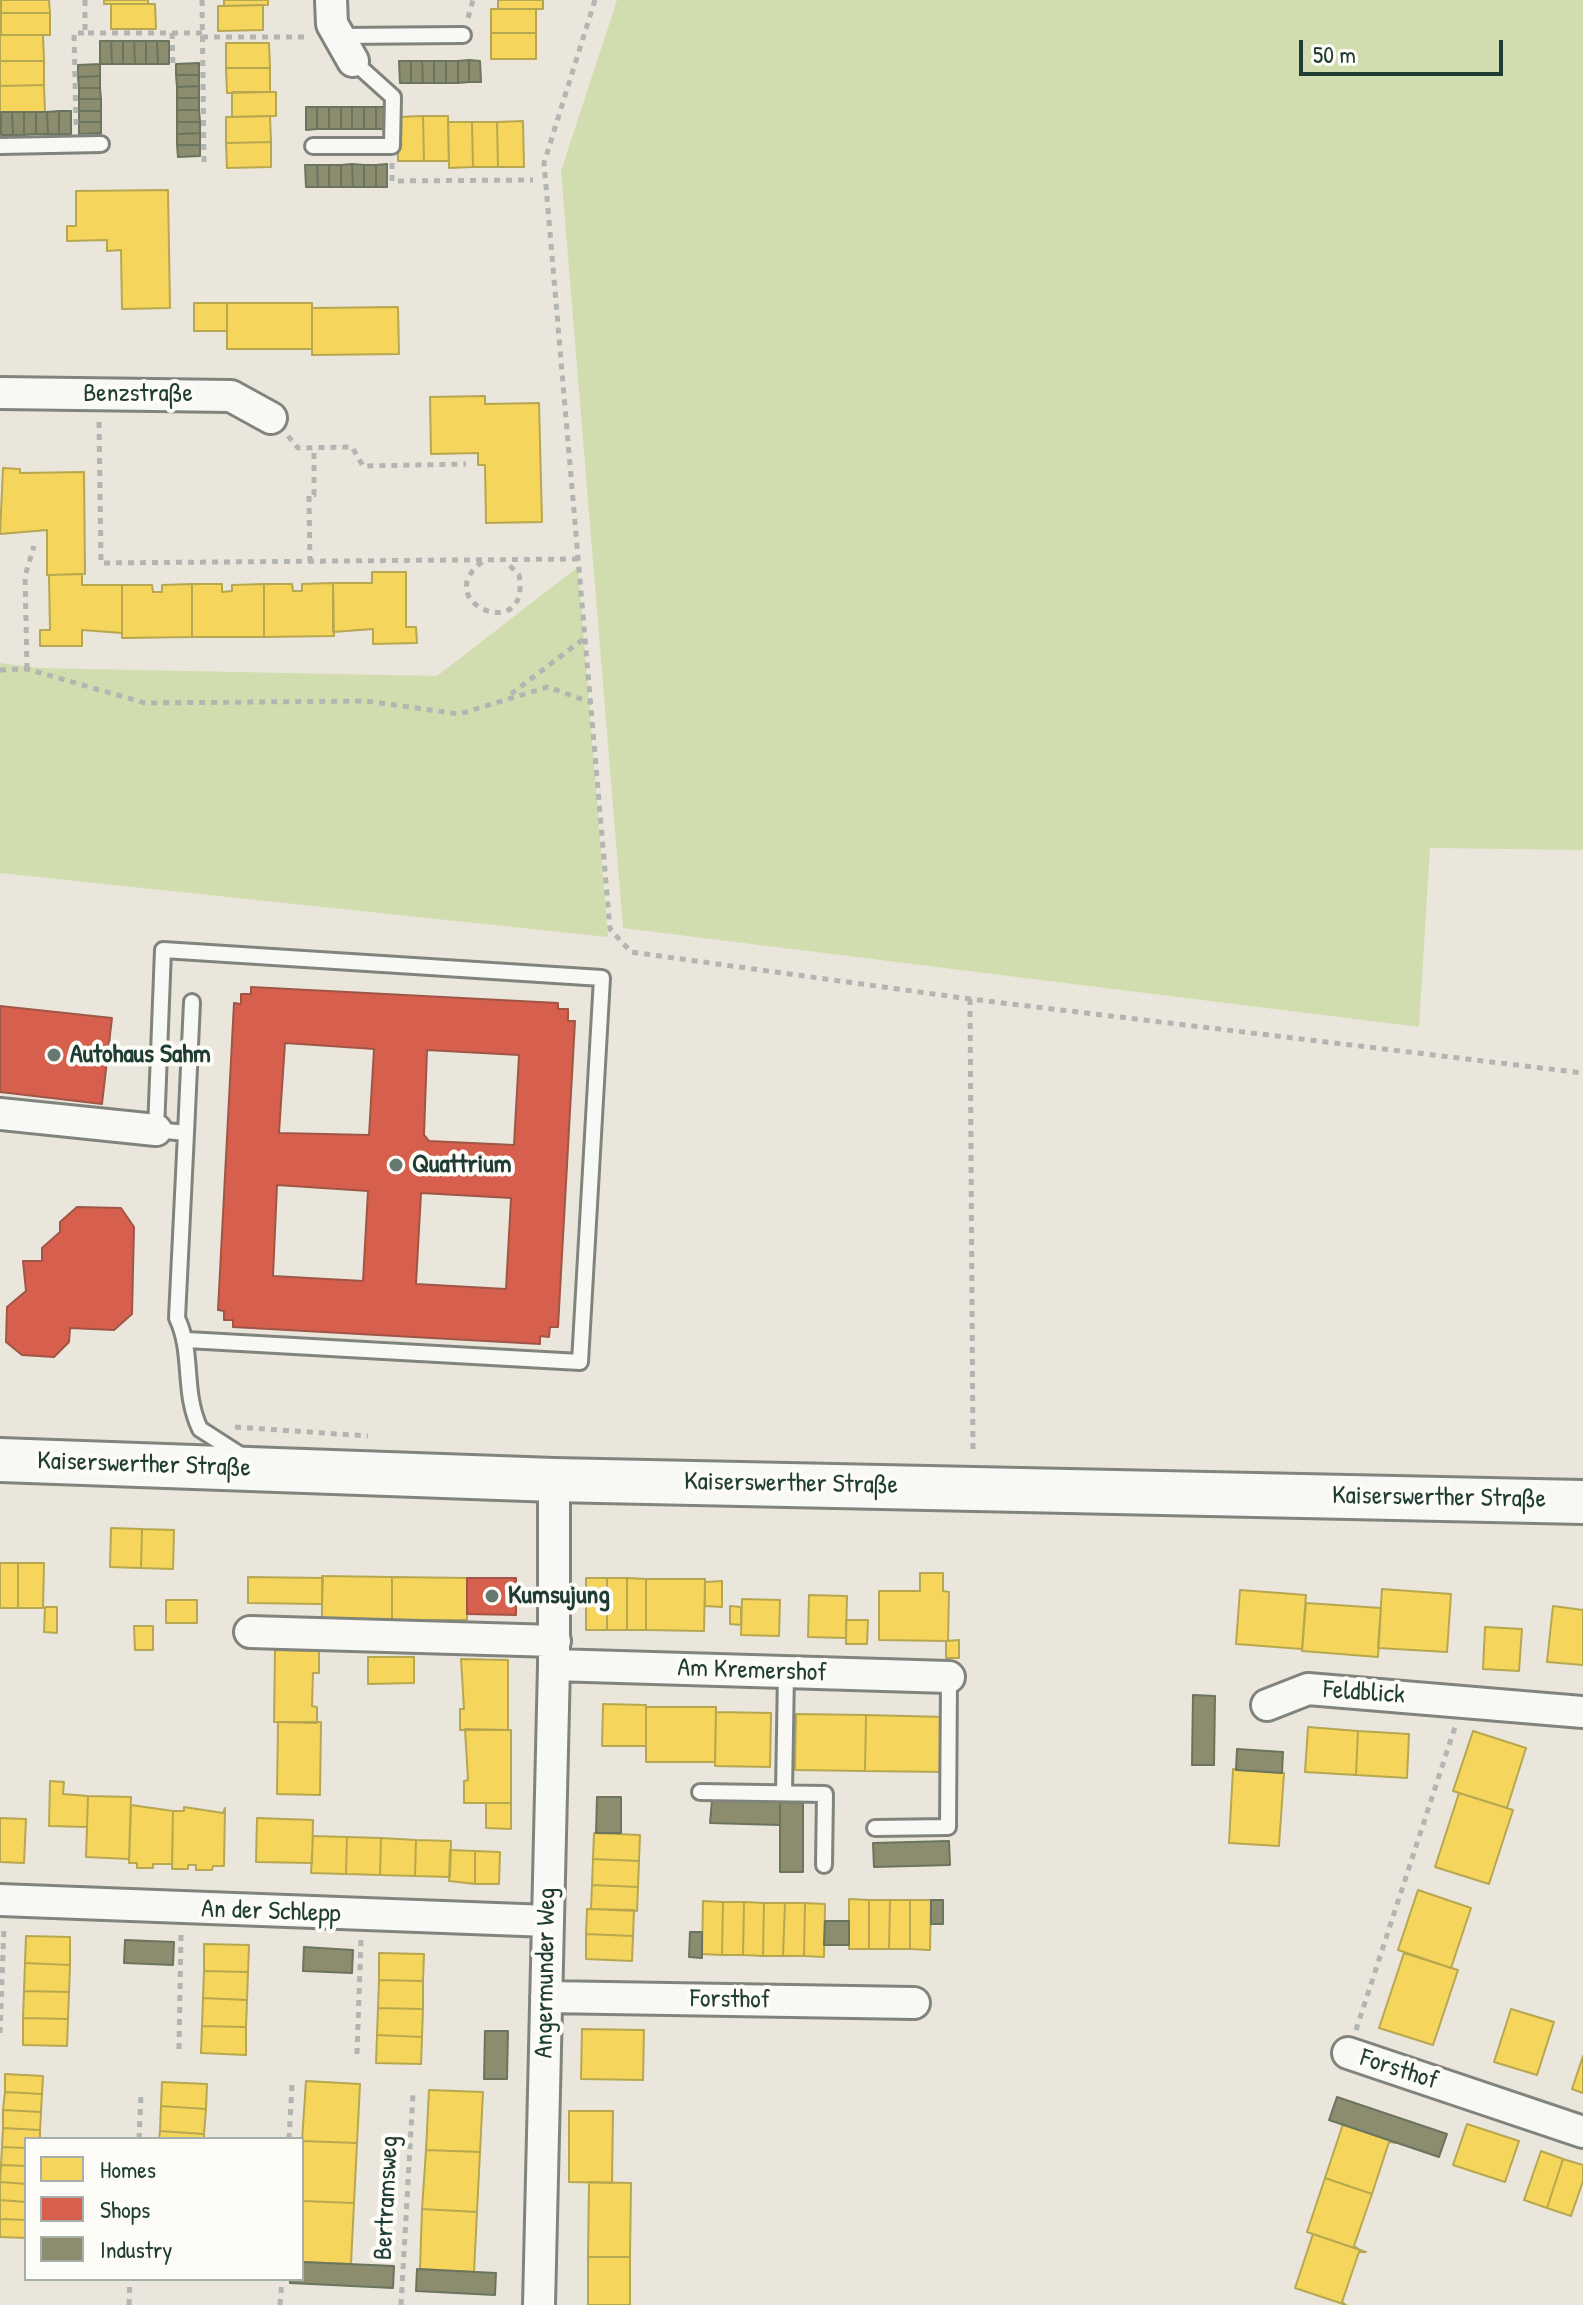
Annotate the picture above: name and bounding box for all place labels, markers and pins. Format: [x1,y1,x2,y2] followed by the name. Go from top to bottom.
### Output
[70,1039,211,1071] place label: Autohaus Sahm
[45,1046,63,1064] marker: Autohaus Sahm
[412,1149,511,1181] place label: Quattrium
[387,1156,405,1174] marker: Quattrium
[508,1580,610,1612] place label: Kumsujung
[483,1587,501,1605] marker: Kumsujung

